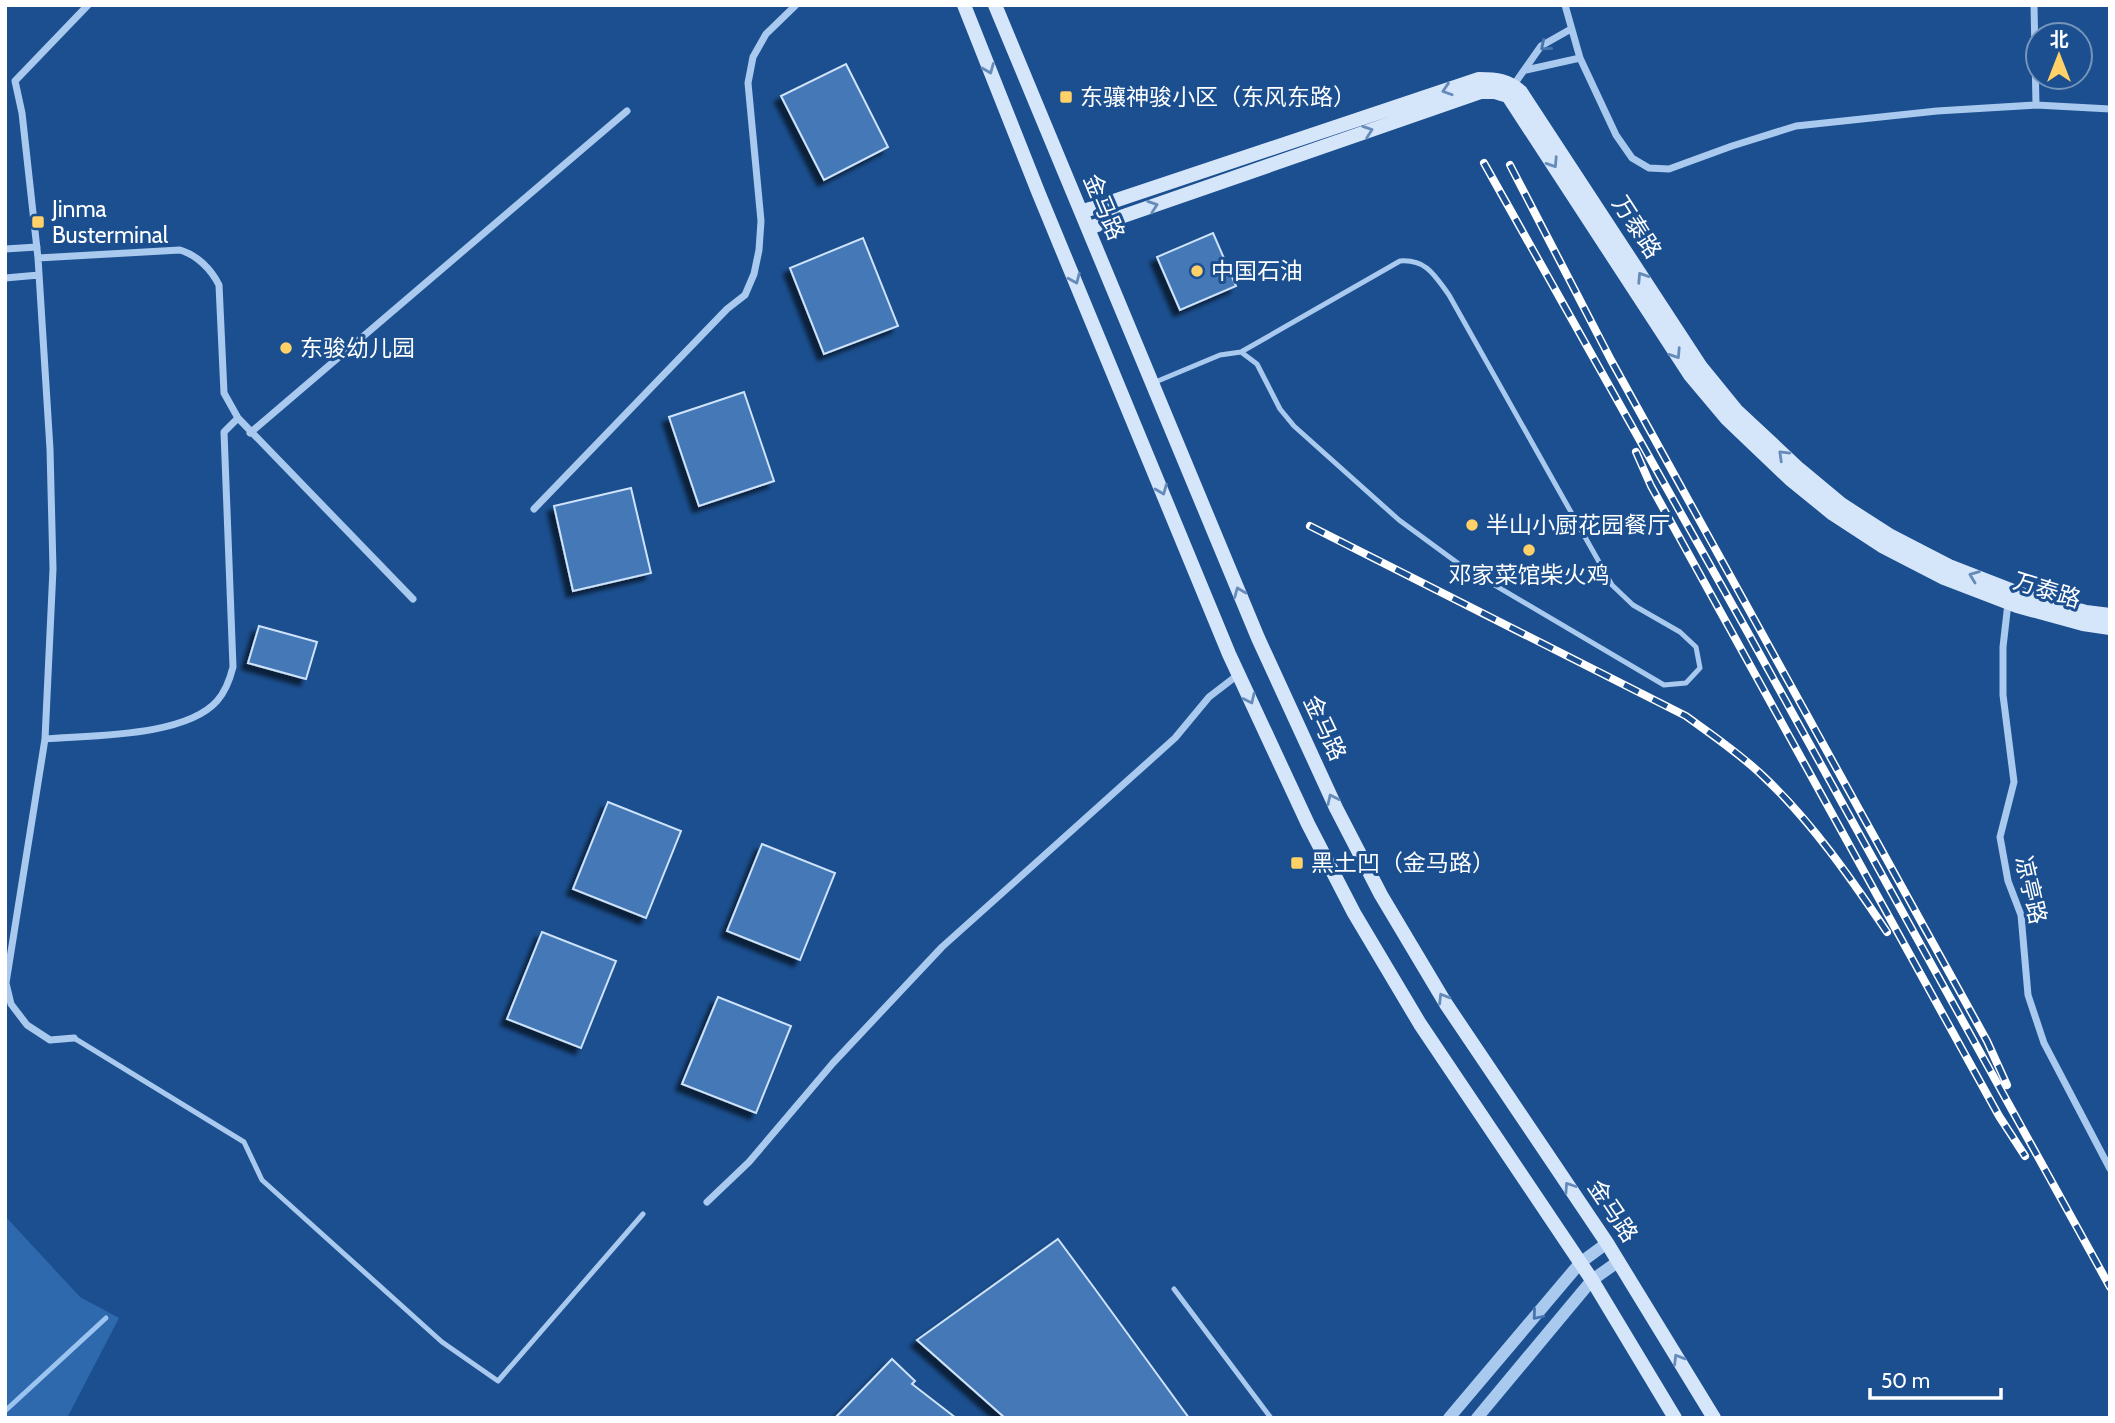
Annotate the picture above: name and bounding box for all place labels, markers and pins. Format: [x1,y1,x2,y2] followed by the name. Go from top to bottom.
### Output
[1080,83,1356,111] place label: 东骧神骏小区（东风东路）
[1058,89,1074,105] marker: 东骧神骏小区（东风东路）
[51,195,169,249] place label: Jinma Busterminal
[30,214,46,230] marker: Jinma Busterminal
[1211,257,1303,285] place label: 中国石油
[1189,263,1205,279] marker: 中国石油
[300,334,415,362] place label: 东骏幼儿园
[278,340,294,356] marker: 东骏幼儿园
[1486,511,1670,539] place label: 半山小厨花园餐厅
[1464,517,1480,533] marker: 半山小厨花园餐厅
[1521,542,1537,558] marker: 邓家菜馆柴火鸡
[1449,561,1610,589] place label: 邓家菜馆柴火鸡
[1311,849,1495,877] place label: 黑土凹（金马路）
[1289,855,1305,871] marker: 黑土凹（金马路）

